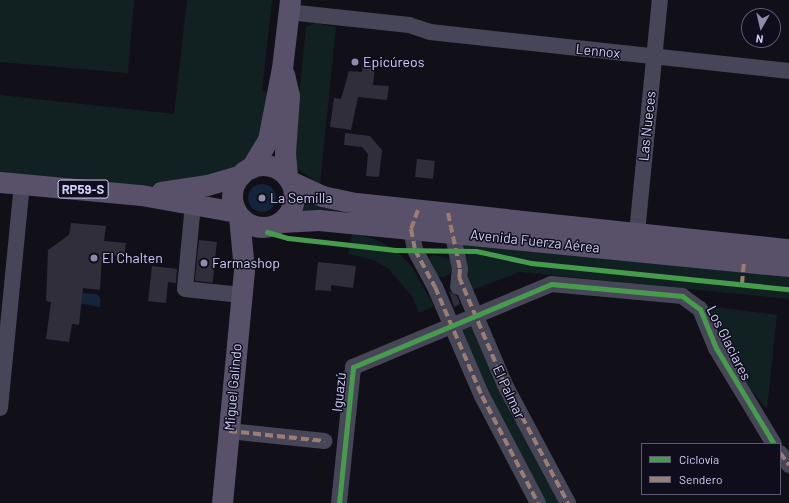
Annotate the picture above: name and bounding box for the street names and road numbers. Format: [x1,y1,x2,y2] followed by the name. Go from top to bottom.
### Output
[575,40,621,62] street label: Lennox
[635,90,659,162] street label: Las Nueces
[57,178,109,200] road number: RP59-S
[469,226,601,256] street label: Avenida Fuerza Aérea
[703,303,755,383] street label: Los Glaciares
[221,343,245,431] street label: Miguel Galindo
[489,363,529,421] street label: El Palmar
[329,371,349,413] street label: Iguazú

